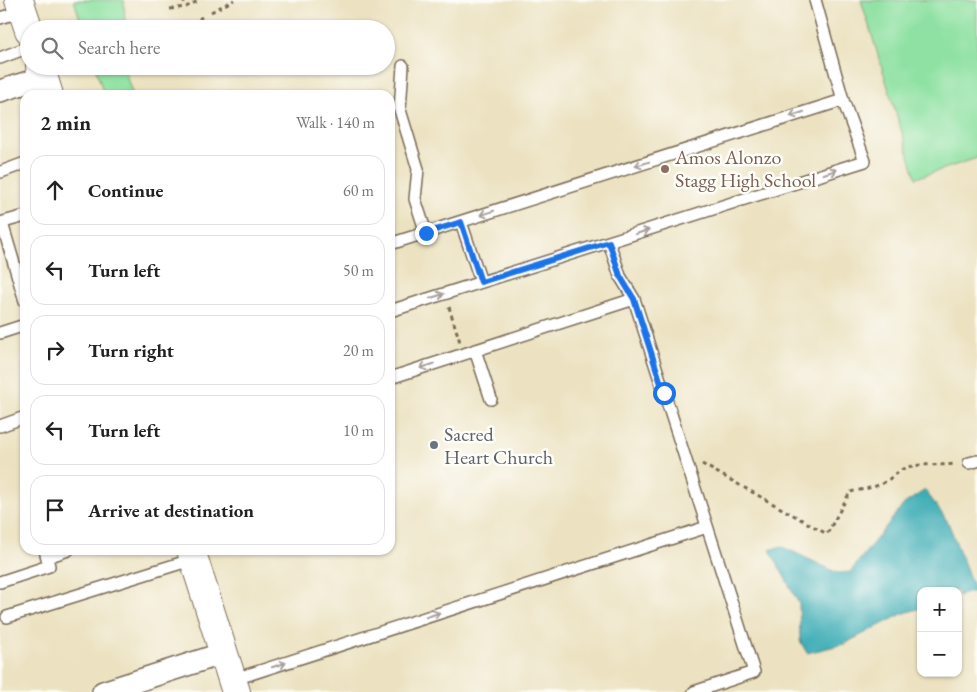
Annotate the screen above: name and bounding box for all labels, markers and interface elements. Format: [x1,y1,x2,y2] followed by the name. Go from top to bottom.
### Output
[20,20,395,75] search box
[38,34,66,62] icon: search
[78,35,160,60] text: Search here
[40,109,91,136] text: 2 min
[789,110,805,120] one-way arrow
[296,112,375,133] text: Walk · 140 m
[674,144,816,193] place label: Amos Alonzo Stagg High School
[634,160,650,169] one-way arrow
[659,163,671,175] marker: Amos Alonzo Stagg High School
[822,167,838,177] one-way arrow
[41,176,69,204] icon: ahead
[88,178,163,203] text: Continue
[343,180,374,201] text: 60 m
[479,209,495,219] one-way arrow
[415,222,438,245] route end
[633,226,649,236] one-way arrow
[41,256,69,284] icon: left
[88,258,160,283] text: Turn left
[343,260,374,281] text: 50 m
[428,291,444,301] one-way arrow
[41,336,69,364] icon: right
[88,338,174,363] text: Turn right
[343,340,374,361] text: 20 m
[420,362,435,371] one-way arrow
[653,382,676,405] route start
[41,416,69,444] icon: left
[88,418,160,443] text: Turn left
[343,420,374,441] text: 10 m
[444,421,553,470] place label: Sacred Heart Church
[428,439,440,451] marker: Sacred Heart Church
[41,496,69,524] icon: arrive
[88,498,254,523] text: Arrive at destination
[917,587,962,677] map controls
[917,587,962,632] button: +
[425,610,441,620] one-way arrow
[917,632,962,677] button: −
[270,660,286,669] one-way arrow

